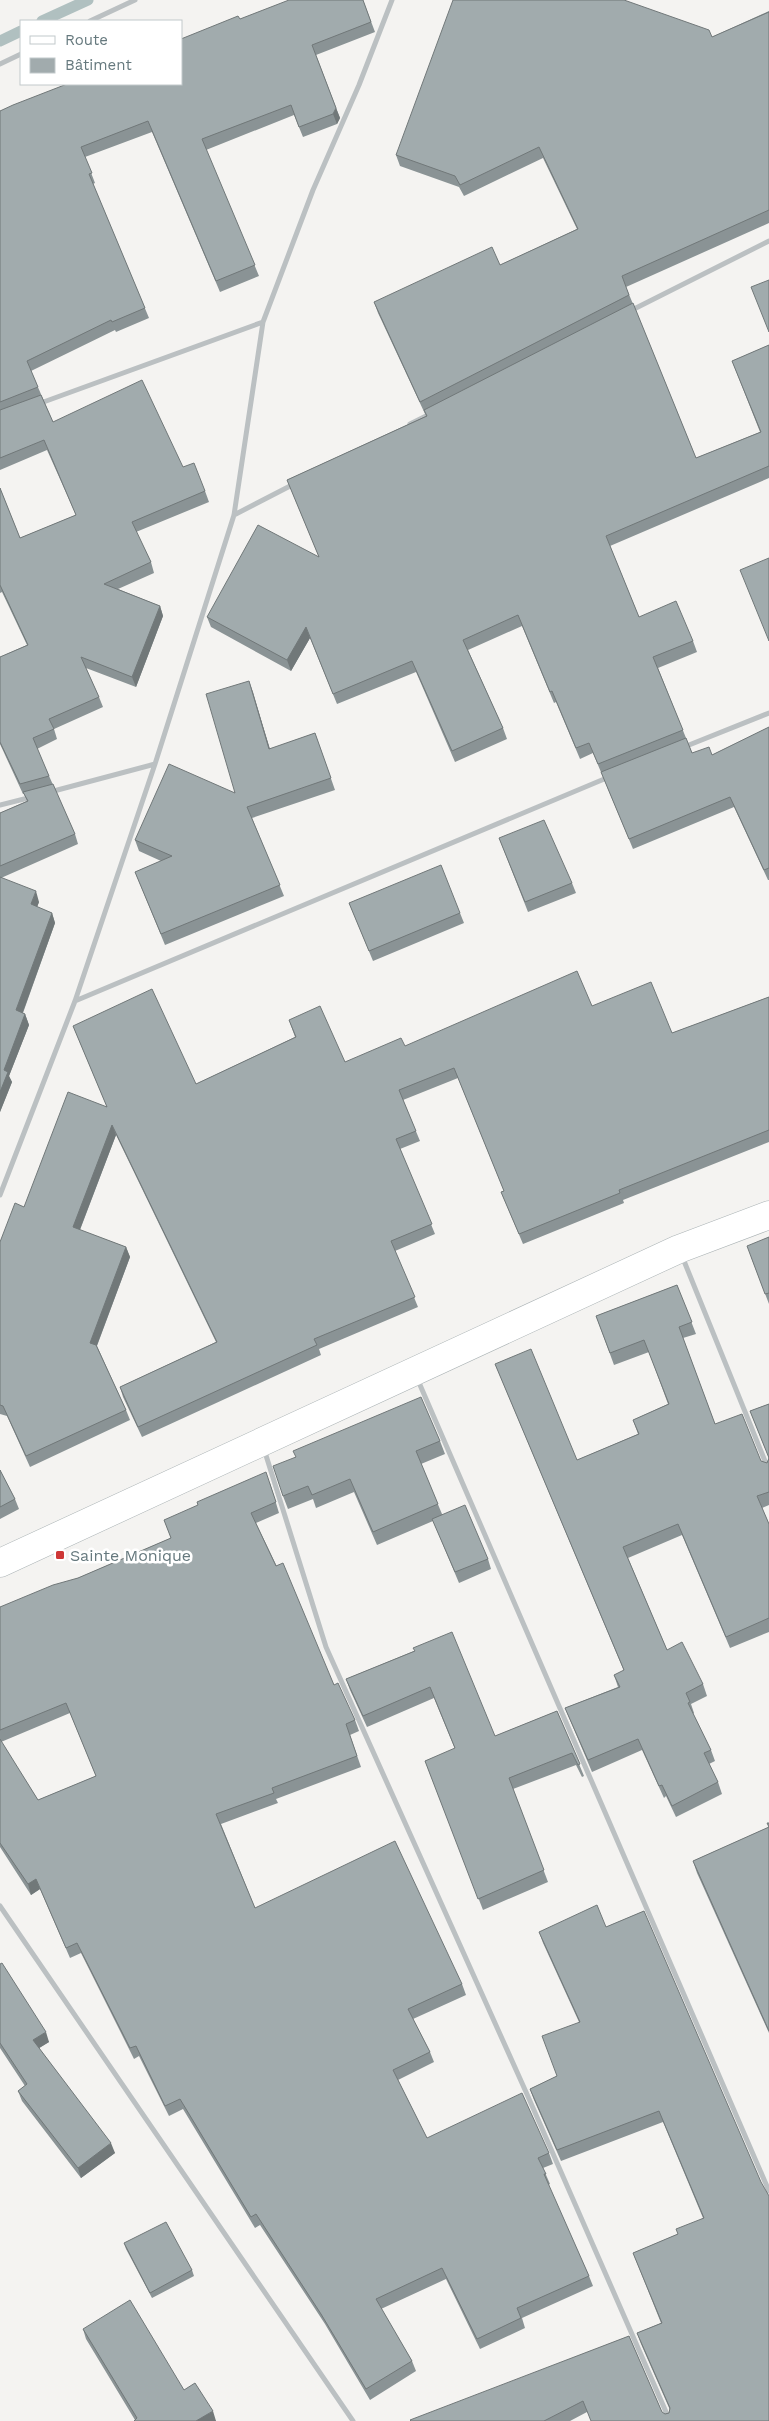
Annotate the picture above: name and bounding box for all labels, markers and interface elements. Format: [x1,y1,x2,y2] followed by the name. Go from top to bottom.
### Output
[20,20,182,85] legend
[65,31,108,49] text: Route
[65,56,132,74] text: Bâtiment
[70,1546,191,1565] place label: Sainte Monique
[54,1549,66,1561] marker: Sainte Monique

